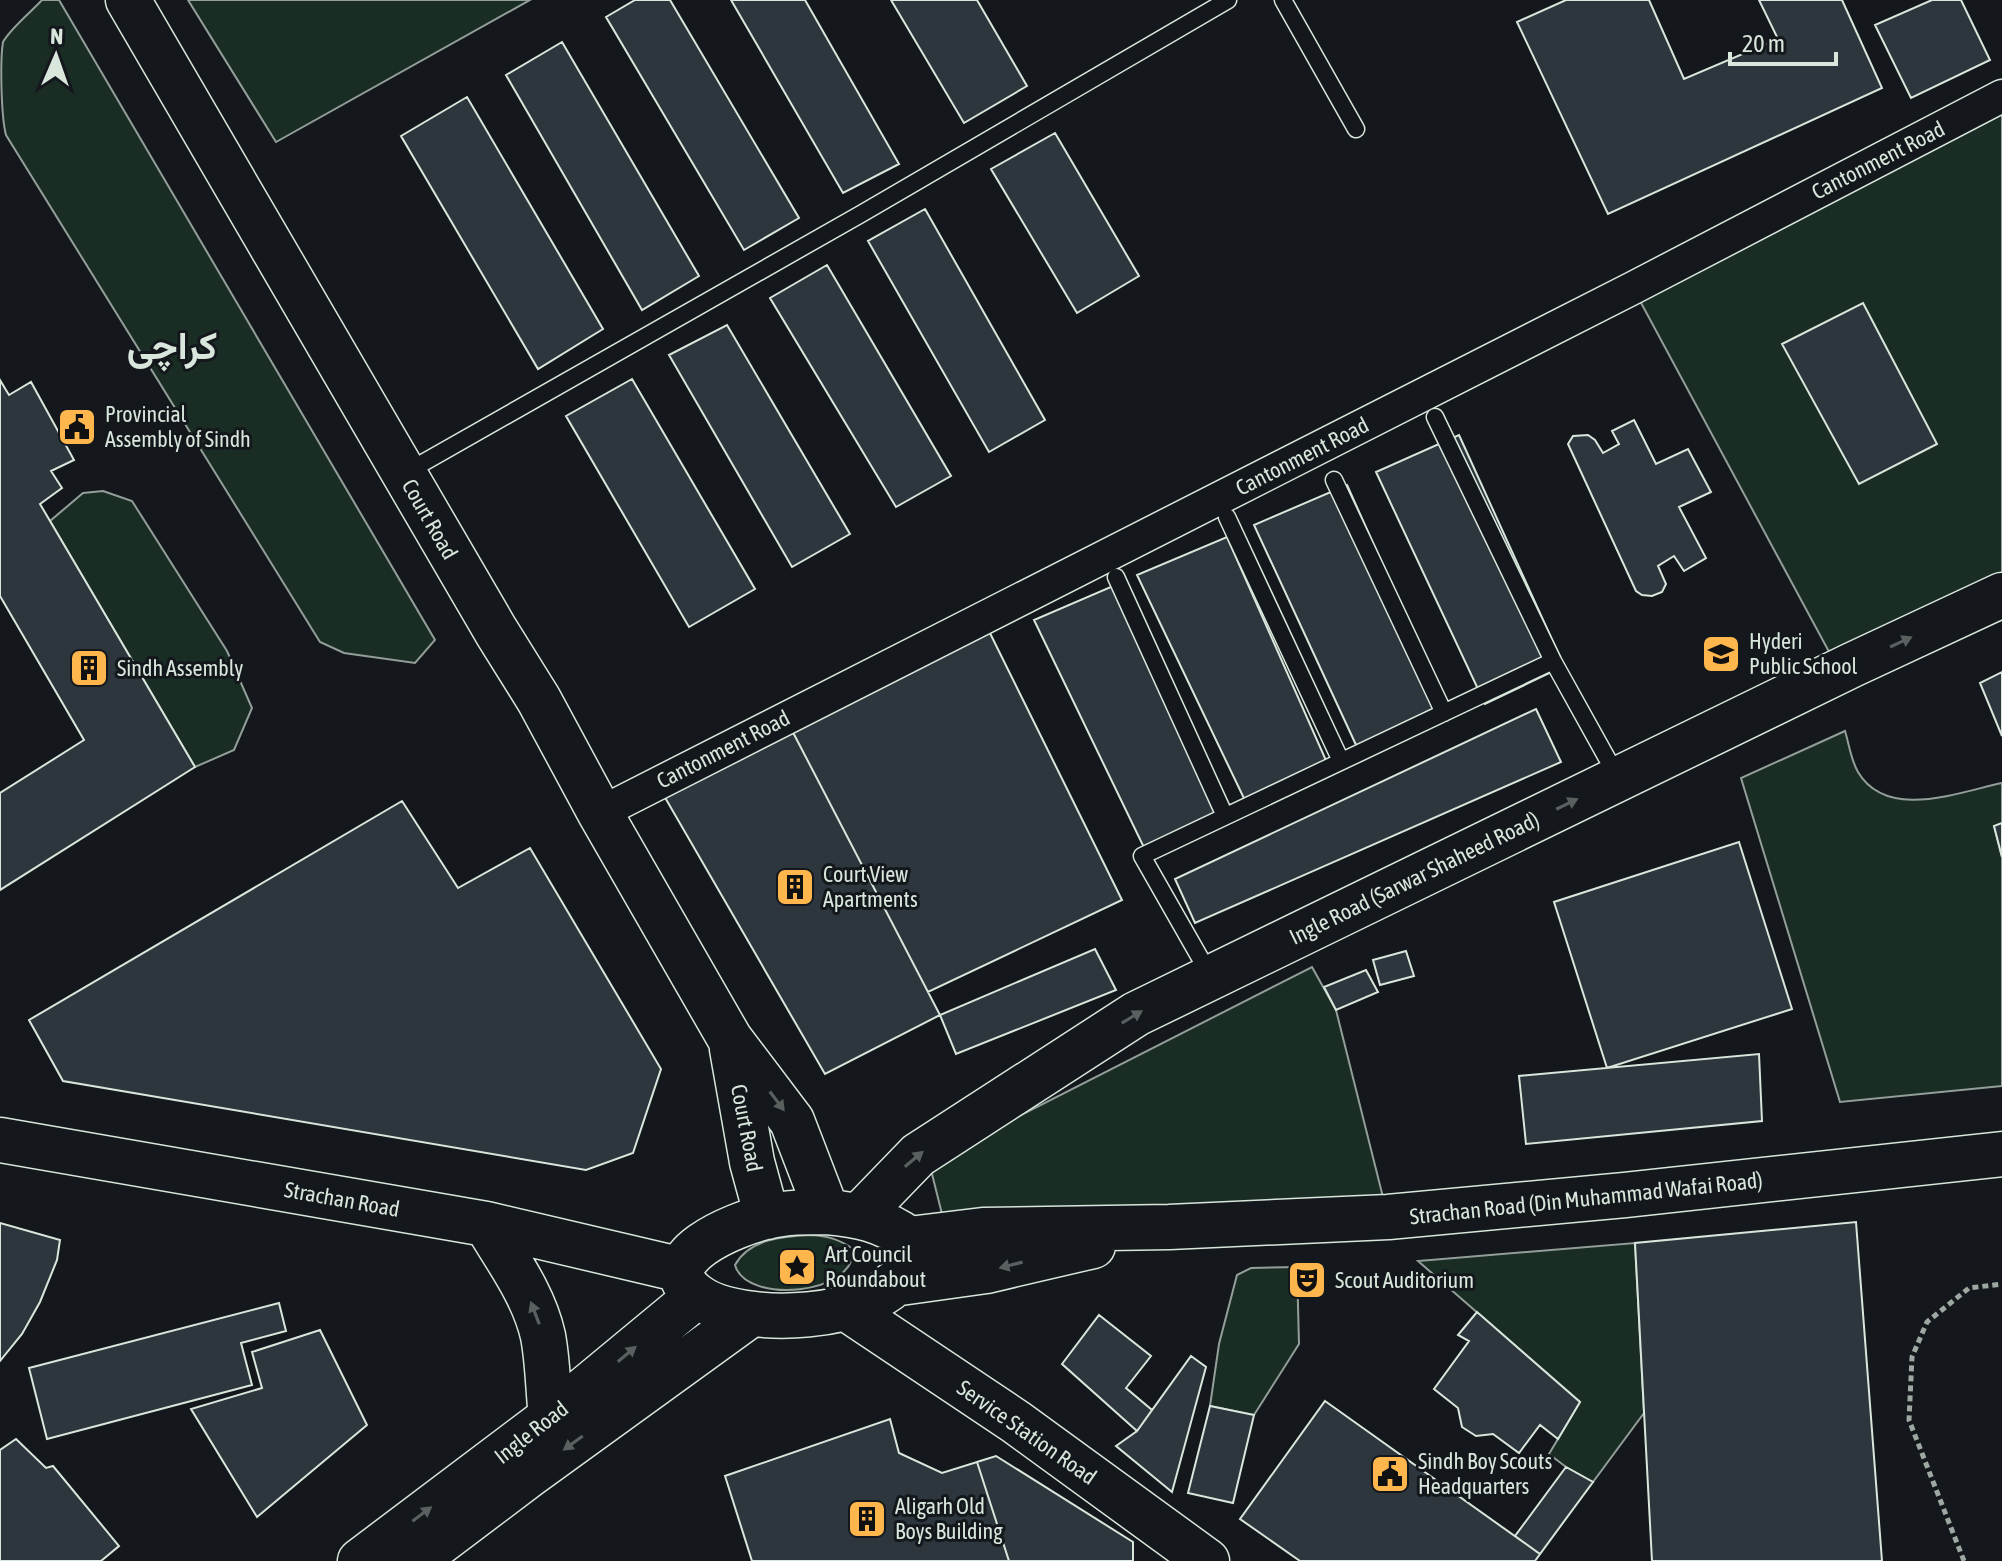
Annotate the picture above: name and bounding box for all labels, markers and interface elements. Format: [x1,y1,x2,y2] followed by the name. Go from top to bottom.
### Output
[16,16,96,96] north arrow
[1730,16,1836,66] scale bar
[50,23,64,49] text: N
[1742,30,1785,57] text: 20 m
[1807,115,1949,205] street label: Cantonment Road
[127,324,217,372] district label: کراچی
[105,401,251,452] place label: Provincial Assembly of Sindh
[56,406,98,448] public building icon: Provincial Assembly of Sindh
[1231,411,1373,501] street label: Cantonment Road
[397,474,463,564] street label: Court Road
[1749,628,1858,679] place label: Hyderi Public School
[1700,633,1742,675] school or university icon: Hyderi Public School
[1890,635,1913,649] one-way arrow
[68,647,110,689] building icon: Sindh Assembly
[117,655,243,681] place label: Sindh Assembly
[652,704,794,794] street label: Cantonment Road
[1555,797,1578,811] one-way arrow
[1285,806,1543,950] street label: Ingle Road (Sarwar Shaheed Road)
[823,861,918,912] place label: Court View Apartments
[774,866,816,908] building icon: Court View Apartments
[1121,1010,1143,1024] one-way arrow
[726,1082,768,1174] street label: Court Road
[768,1091,784,1112] one-way arrow
[904,1151,924,1168] one-way arrow
[1408,1167,1764,1229] street label: Strachan Road (Din Muhammad Wafai Road)
[282,1176,402,1222] street label: Strachan Road
[825,1241,926,1292] place label: Art Council Roundabout
[776,1246,818,1288] place icon: Art Council Roundabout
[999,1259,1024,1272] one-way arrow
[1286,1259,1328,1301] theatre icon: Scout Auditorium
[1335,1267,1474,1293] place label: Scout Auditorium
[528,1301,541,1325] one-way arrow
[617,1346,637,1363] one-way arrow
[952,1374,1102,1490] street label: Service Station Road
[489,1395,573,1469] street label: Ingle Road
[562,1435,583,1450] one-way arrow
[1418,1448,1552,1499] place label: Sindh Boy Scouts Headquarters
[1369,1453,1411,1495] public building icon: Sindh Boy Scouts Headquarters
[895,1493,1003,1544] place label: Aligarh Old Boys Building
[846,1498,888,1540] building icon: Aligarh Old Boys Building
[412,1507,433,1523] one-way arrow

